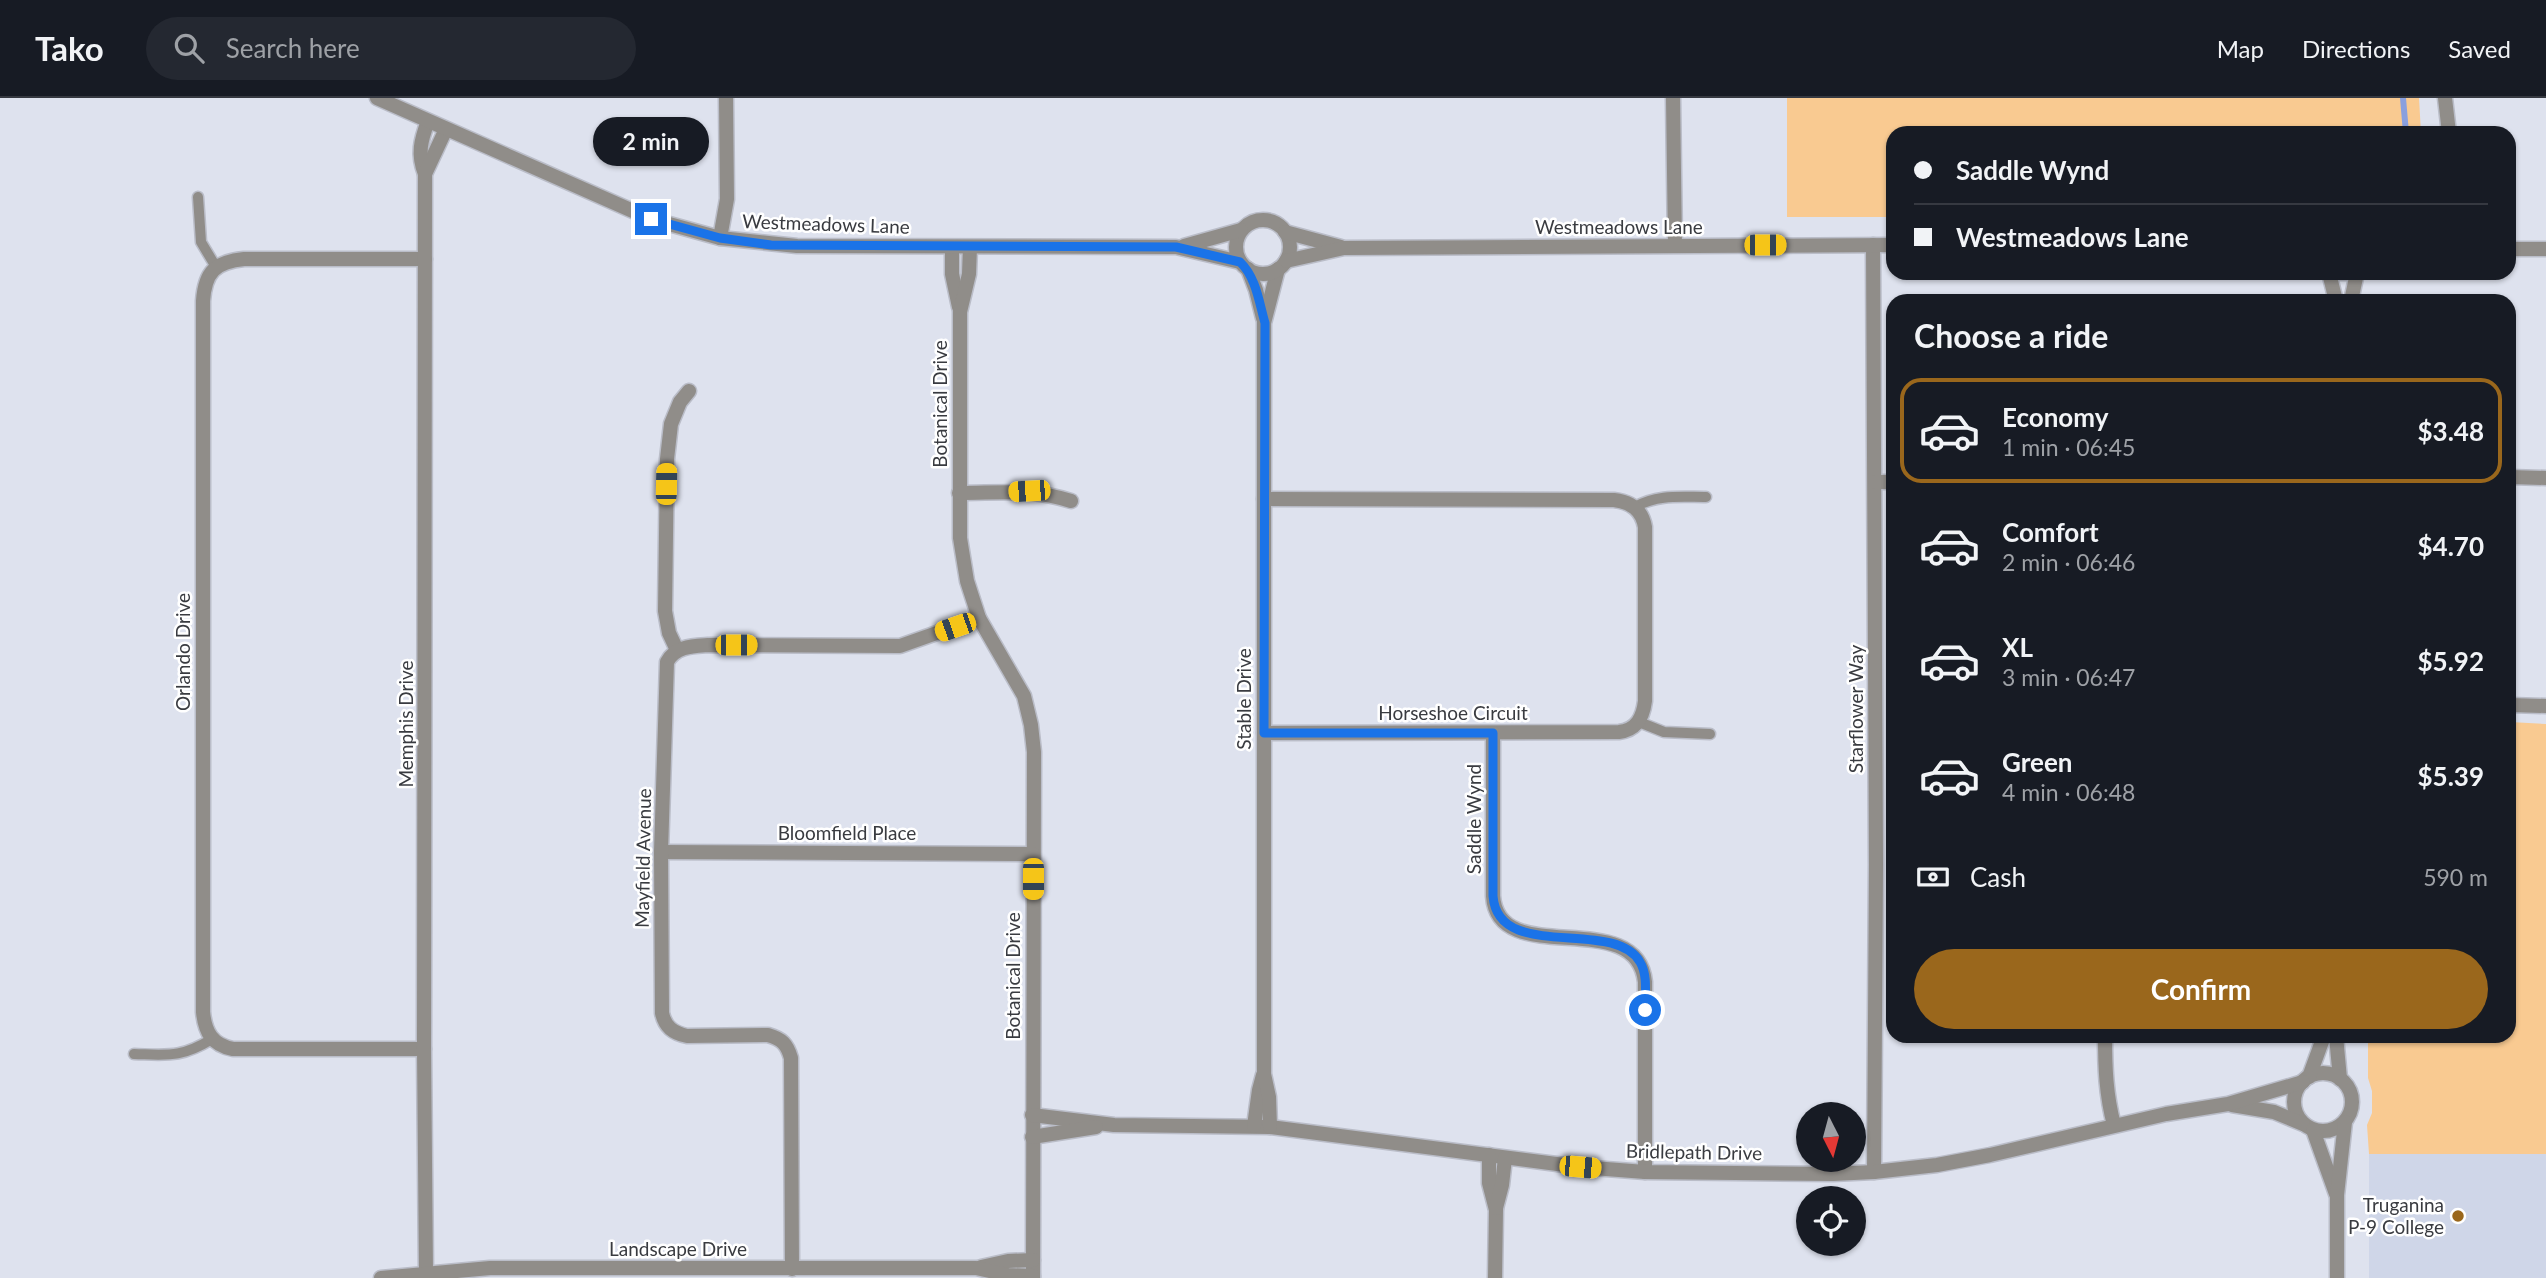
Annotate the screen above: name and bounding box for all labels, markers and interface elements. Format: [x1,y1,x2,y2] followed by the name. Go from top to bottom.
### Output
[146,17,636,80] search box
[35,28,104,68] text: Tako
[170,29,208,67] icon: search
[226,32,360,64] text: Search here
[2217,34,2264,63] text: Map
[2302,34,2410,63] text: Directions
[2448,34,2511,63] text: Saved
[593,117,709,166] callout: 2 min
[622,127,680,155] text: 2 min
[1956,154,2109,186] text: Saddle Wynd
[635,203,667,235] route end
[742,209,910,238] street label: Westmeadows Lane
[1535,215,1703,238] street label: Westmeadows Lane
[1956,221,2189,253] text: Westmeadows Lane
[1745,235,1787,256] car
[1914,316,2108,355] text: Choose a ride
[928,340,951,468] street label: Botanical Drive
[1918,399,1981,462] icon: car
[2002,401,2108,433] text: Economy
[2418,415,2484,447] text: $3.48
[2002,433,2135,461] text: 1 min · 06:45
[656,463,677,505] car
[1008,479,1051,503] car
[1918,514,1981,577] icon: car
[2002,516,2099,548] text: Comfort
[2418,530,2484,562] text: $4.70
[2002,548,2135,576] text: 2 min · 06:46
[171,593,194,711] street label: Orlando Drive
[932,610,979,644] car
[1918,629,1981,692] icon: car
[2002,631,2033,663] text: XL
[716,635,758,656] car
[1844,645,1867,773] street label: Starflower Way
[2418,645,2484,677] text: $5.92
[1232,648,1255,750] street label: Stable Drive
[394,660,417,788] street label: Memphis Drive
[2002,663,2135,691] text: 3 min · 06:47
[1378,701,1528,724] street label: Horseshoe Circuit
[1918,744,1981,807] icon: car
[2002,746,2072,778] text: Green
[2418,760,2484,792] text: $5.39
[1462,764,1485,874] street label: Saddle Wynd
[2002,778,2135,806] text: 4 min · 06:48
[630,788,655,928] street label: Mayfield Avenue
[778,821,916,844] street label: Bloomfield Place
[1023,858,1044,900] car
[1914,858,1952,896] icon: cash
[1970,861,2026,893] text: Cash
[2423,863,2488,891] text: 590 m
[1001,912,1024,1040] street label: Botanical Drive
[1914,949,2488,1029] button: Confirm
[1629,994,1661,1026] route start
[1796,1102,1866,1172] north arrow
[1796,1102,1866,1256] map controls
[1626,1139,1762,1164] street label: Bridlepath Drive
[1559,1155,1602,1179] car
[1796,1186,1866,1256] button: locate
[2348,1193,2444,1238] place label: Truganina P-9 College
[2450,1208,2466,1224] marker: Truganina P-9 College
[609,1237,747,1260] street label: Landscape Drive

